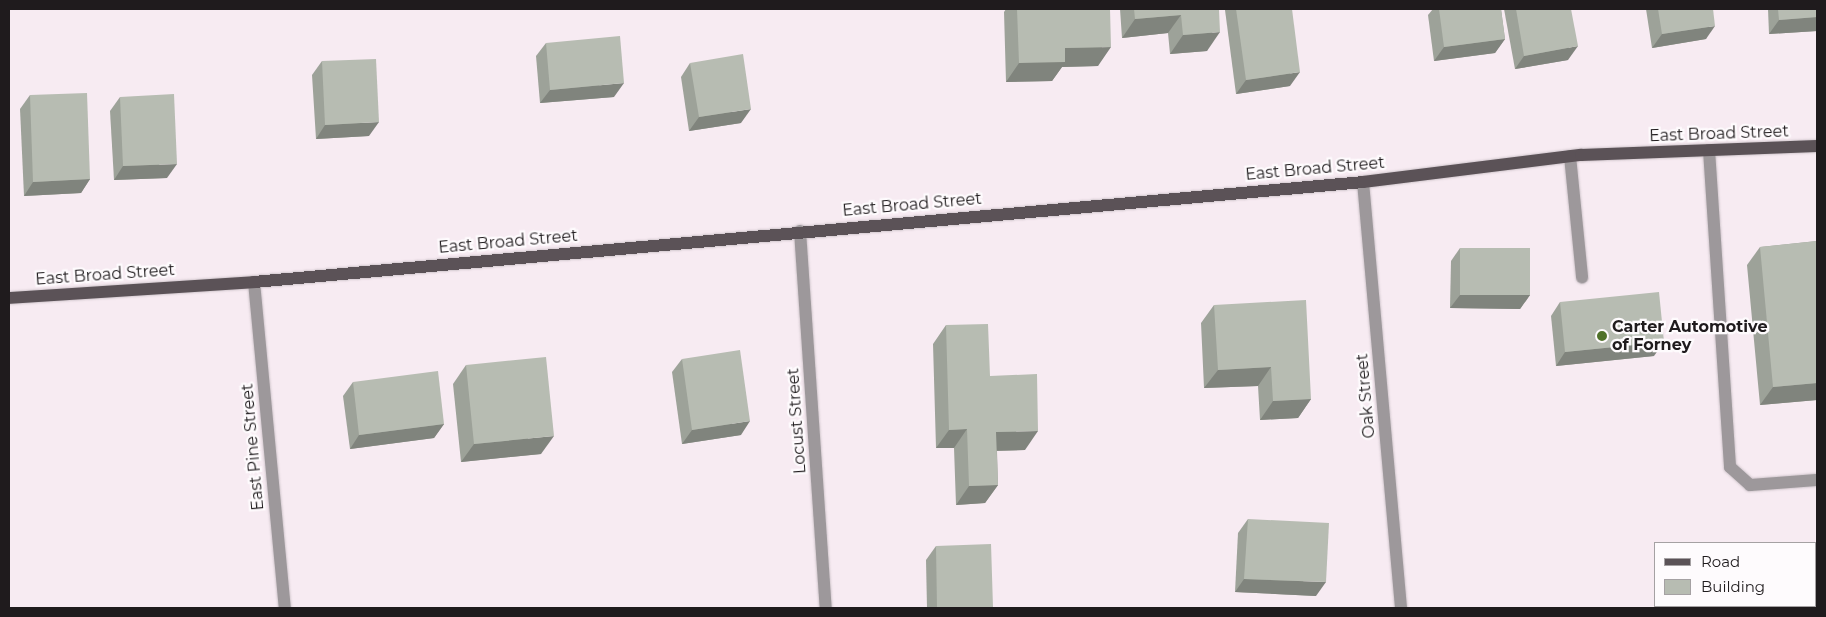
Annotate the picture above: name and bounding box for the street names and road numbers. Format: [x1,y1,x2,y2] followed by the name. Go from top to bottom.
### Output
[1649,122,1789,146] street label: East Broad Street
[1245,153,1385,185] street label: East Broad Street
[842,189,982,221] street label: East Broad Street
[438,226,578,258] street label: East Broad Street
[35,261,175,289] street label: East Broad Street
[1353,353,1379,439] street label: Oak Street
[784,367,810,475] street label: Locust Street
[238,383,268,511] street label: East Pine Street

